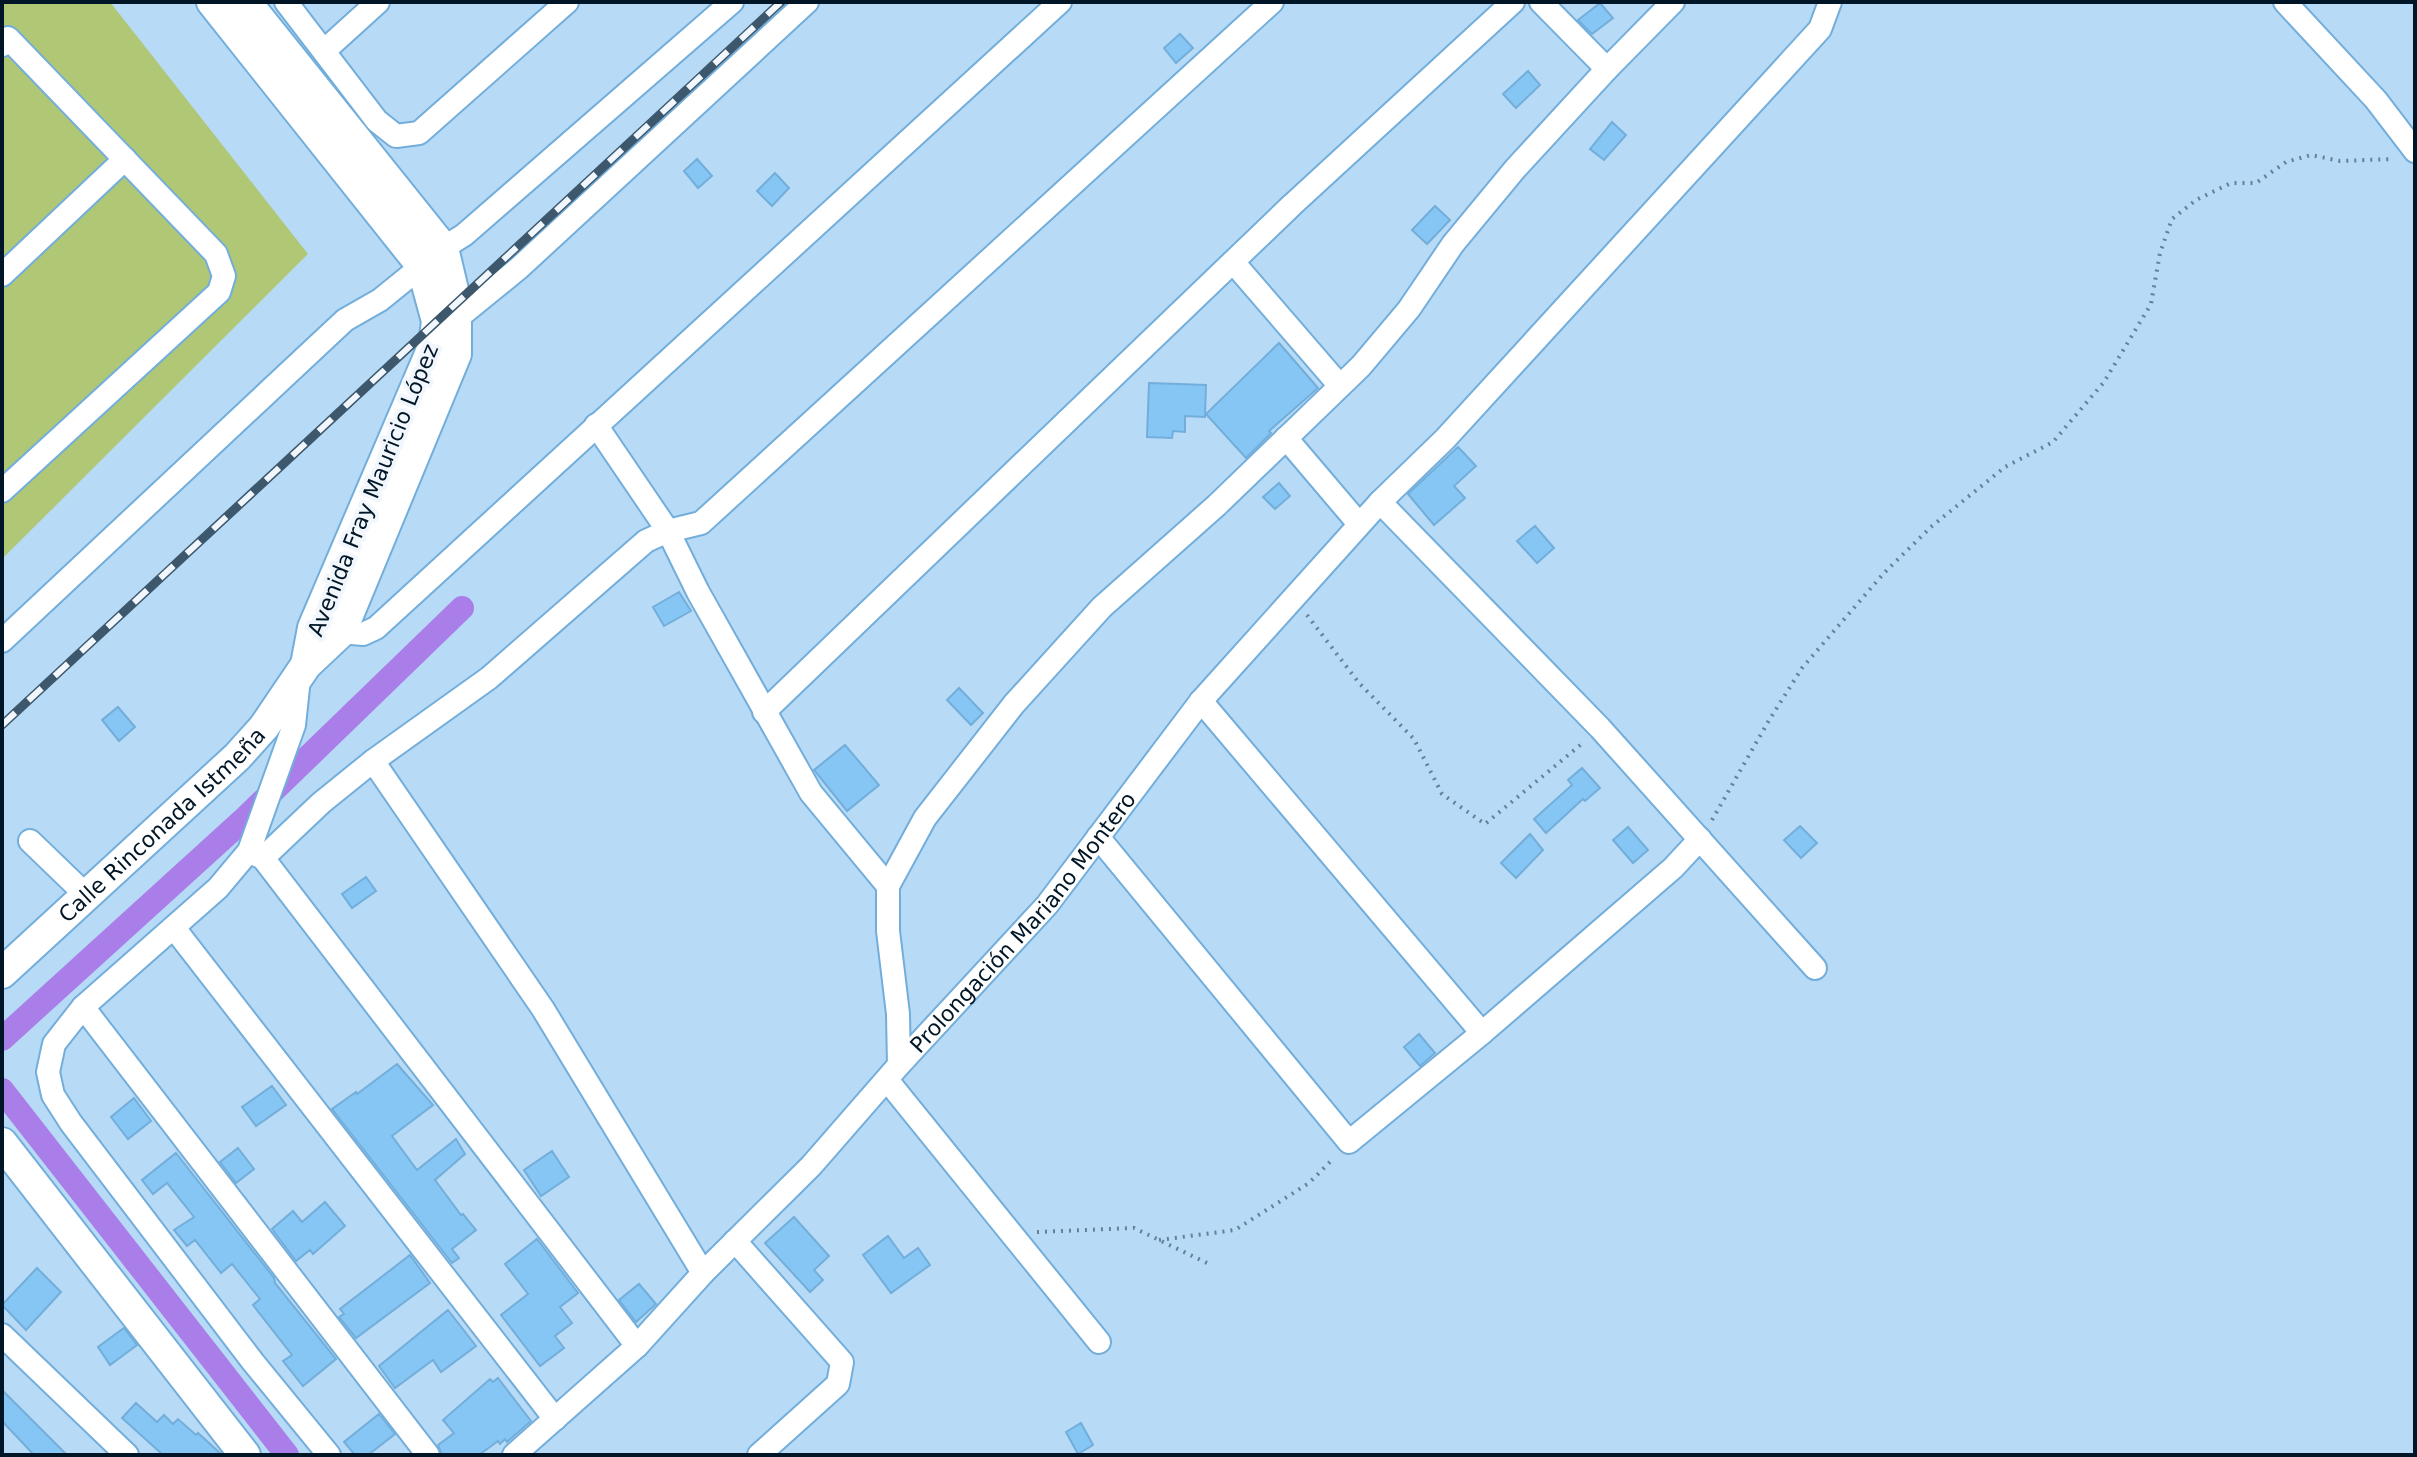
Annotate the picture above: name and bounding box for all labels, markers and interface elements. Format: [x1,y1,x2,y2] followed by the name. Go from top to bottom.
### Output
[303,340,443,640] street label: Avenida Fray Mauricio López
[53,722,270,927] street label: Calle Rinconada Istmeña
[905,787,1141,1057] street label: Prolongación Mariano Montero

